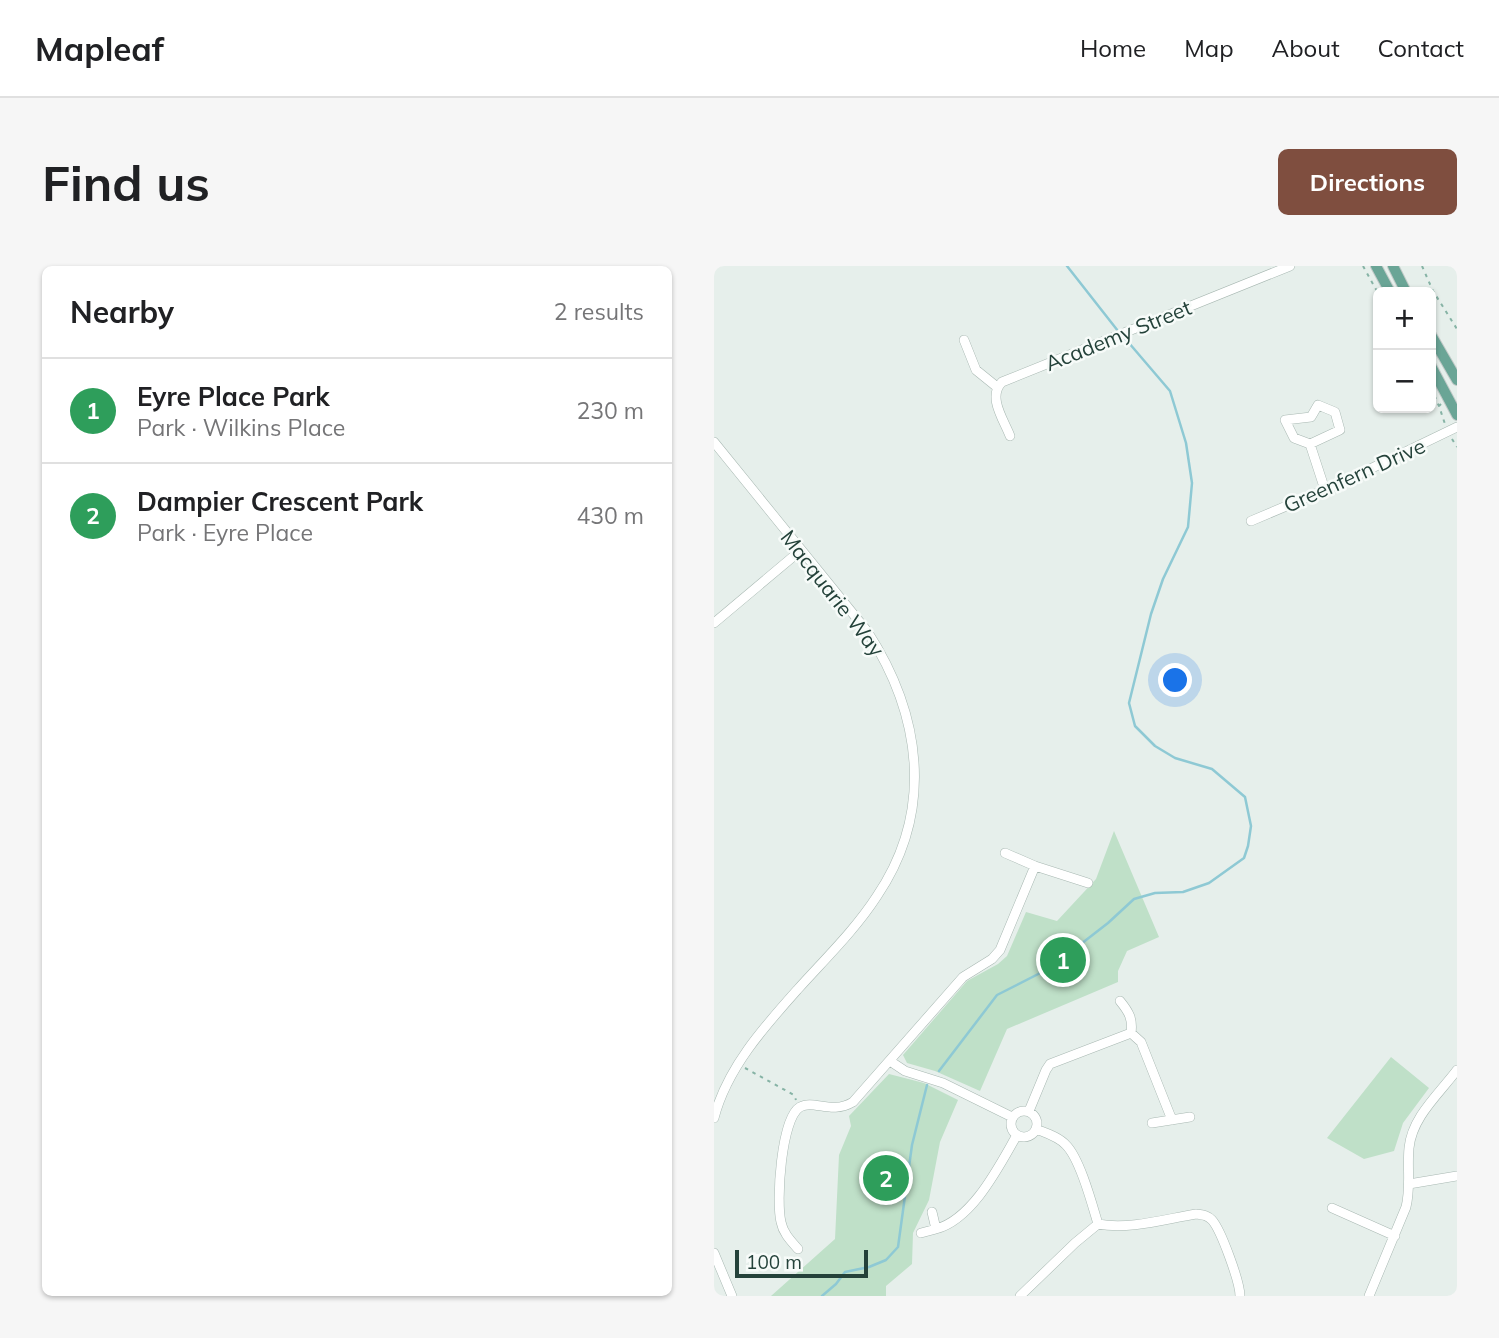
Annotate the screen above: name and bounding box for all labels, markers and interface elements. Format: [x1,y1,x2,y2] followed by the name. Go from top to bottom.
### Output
[35,28,164,69] text: Mapleaf
[1080,33,1146,63] text: Home
[1184,33,1234,63] text: Map
[1272,33,1340,63] text: About
[1378,33,1464,63] text: Contact
[1278,149,1457,215] button: Directions
[42,152,210,213] text: Find us
[1373,287,1436,413] map controls
[1373,287,1436,350] button: +
[70,293,174,331] text: Nearby
[1041,294,1195,376] street label: Academy Street
[554,297,644,326] text: 2 results
[1373,350,1436,413] button: −
[137,380,330,413] text: Eyre Place Park
[86,396,100,425] text: 1
[576,396,644,425] text: 230 m
[137,413,345,442] text: Park · Wilkins Place
[1279,432,1429,518] street label: Greenfern Drive
[137,485,423,518] text: Dampier Crescent Park
[86,501,100,530] text: 2
[576,501,644,530] text: 430 m
[137,518,313,547] text: Park · Eyre Place
[776,525,890,661] street label: Macquarie Way
[1158,663,1192,697] your location
[1040,934,1086,986] pin: 1
[863,1152,909,1204] pin: 2
[735,1247,868,1279] scale bar
[746,1250,802,1274] text: 100 m

